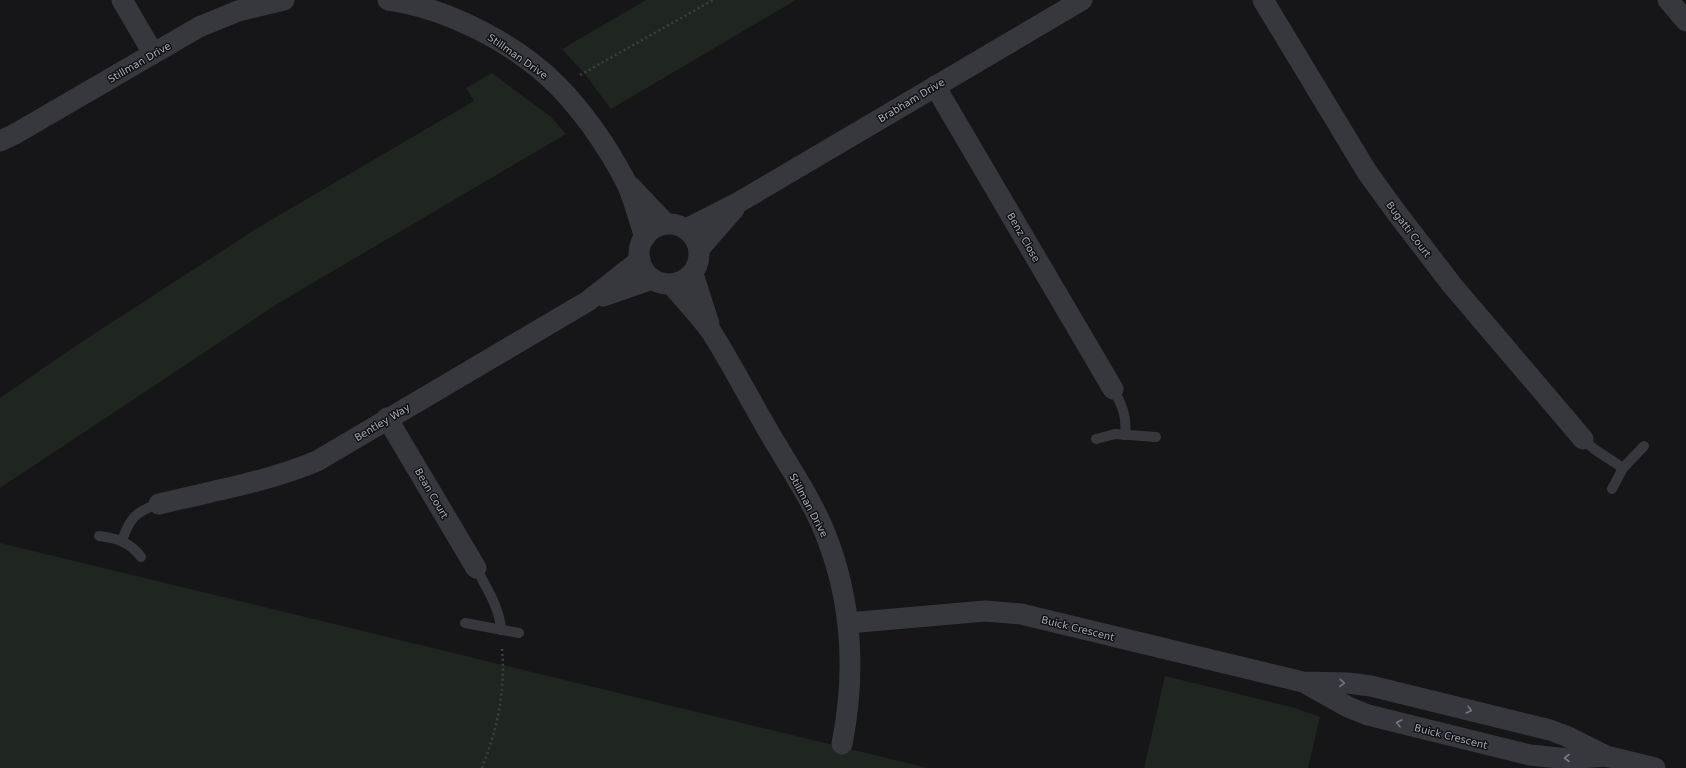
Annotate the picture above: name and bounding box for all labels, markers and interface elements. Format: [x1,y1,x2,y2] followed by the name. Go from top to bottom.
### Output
[486,32,550,81] street label: Stillman Drive
[106,40,173,85] street label: Stillman Drive
[876,76,946,125] street label: Brabham Drive
[1384,199,1433,259] street label: Bugatti Court
[1005,211,1042,264] street label: Benz Close
[353,402,412,443] street label: Bentley Way
[413,466,450,520] street label: Bean Court
[787,471,830,539] street label: Stillman Drive
[1040,614,1115,643] street label: Buick Crescent
[1339,679,1345,688] one-way arrow
[1466,706,1472,714] one-way arrow
[1396,719,1403,728] one-way arrow
[1413,722,1488,751] street label: Buick Crescent
[1564,754,1570,762] one-way arrow

